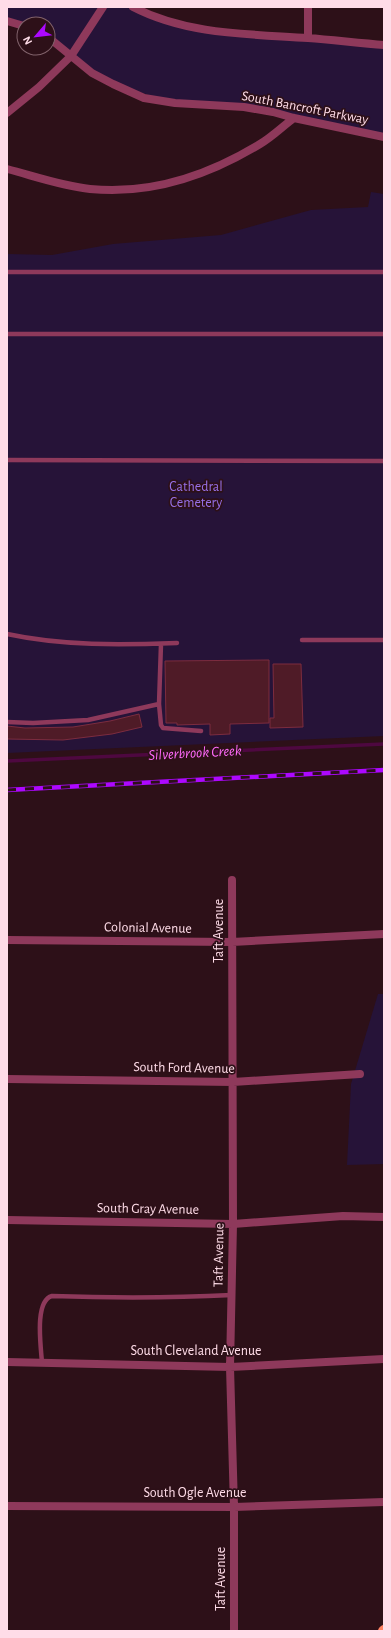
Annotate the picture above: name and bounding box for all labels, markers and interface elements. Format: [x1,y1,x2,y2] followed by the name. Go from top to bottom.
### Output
[16,16,56,56] north arrow
[21,34,34,46] text: N
[241,89,369,127] street label: South Bancroft Parkway
[169,480,223,510] park label: Cathedral Cemetery
[148,743,242,763] water label: Silverbrook Creek
[212,899,226,963] street label: Taft Avenue
[104,920,192,936] street label: Colonial Avenue
[133,1060,235,1076] street label: South Ford Avenue
[97,1201,199,1217] street label: South Gray Avenue
[211,1223,227,1287] street label: Taft Avenue
[130,1344,262,1358] street label: South Cleveland Avenue
[143,1486,247,1500] street label: South Ogle Avenue
[214,1547,228,1611] street label: Taft Avenue

